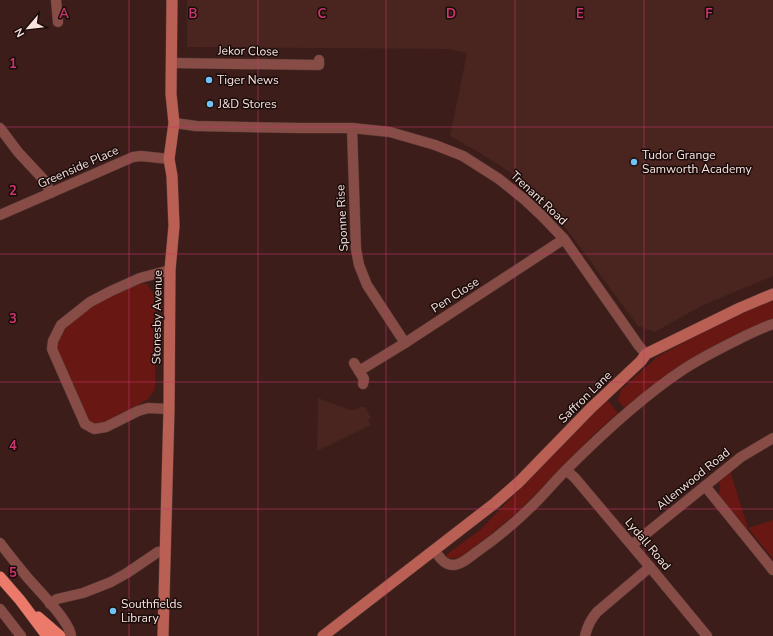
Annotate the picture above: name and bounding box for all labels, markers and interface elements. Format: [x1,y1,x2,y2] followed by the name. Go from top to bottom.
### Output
[59,5,69,23] text: A
[189,5,198,23] text: B
[318,5,327,23] text: C
[446,5,456,23] text: D
[576,5,584,23] text: E
[705,5,713,23] text: F
[8,8,48,48] north arrow
[11,25,28,40] text: N
[217,42,278,60] street label: Jekor Close
[9,55,17,73] text: 1
[217,72,279,88] place label: Tiger News
[204,75,214,85] marker: Tiger News
[217,96,277,112] place label: J&D Stores
[205,99,215,109] marker: J&D Stores
[35,142,121,192] street label: Greenside Place
[642,147,752,177] place label: Tudor Grange Samworth Academy
[629,157,639,167] marker: Tudor Grange Samworth Academy
[507,168,571,228] street label: Trenant Road
[9,182,17,200] text: 2
[332,184,352,252] street label: Sponne Rise
[148,270,166,364] street label: Stonesby Avenue
[428,274,482,316] street label: Pen Close
[9,310,17,328] text: 3
[555,367,615,427] street label: Saffron Lane
[9,437,17,455] text: 4
[653,444,733,514] street label: Allenwood Road
[621,515,675,573] street label: Lydall Road
[9,564,17,582] text: 5
[121,596,182,626] place label: Southfields Library
[108,606,118,616] marker: Southfields Library

